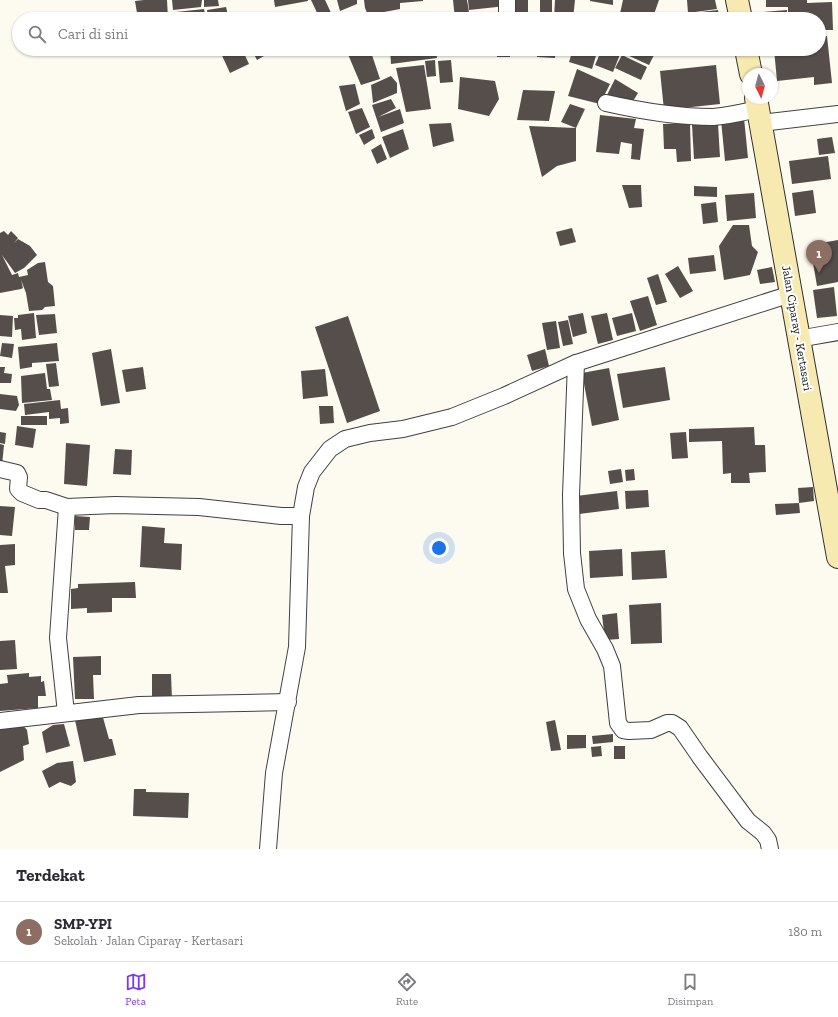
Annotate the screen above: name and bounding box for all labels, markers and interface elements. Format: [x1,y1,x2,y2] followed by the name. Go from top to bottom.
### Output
[12,12,826,56] search box
[26,23,48,45] icon: search
[58,25,128,43] text: Cari di sini
[742,68,778,104] north arrow
[806,240,832,273] pin: 1
[779,264,815,392] street label: Jalan Ciparay - Kertasari
[429,538,449,558] your location
[16,865,85,885] text: Terdekat
[54,915,112,933] text: SMP-YPI
[26,924,32,939] text: 1
[788,924,822,939] text: 180 m
[54,933,243,948] text: Sekolah · Jalan Ciparay - Kertasari
[125,971,147,1008] tab: Peta
[396,971,418,1008] tab: Rute
[667,971,713,1008] tab: Disimpan

